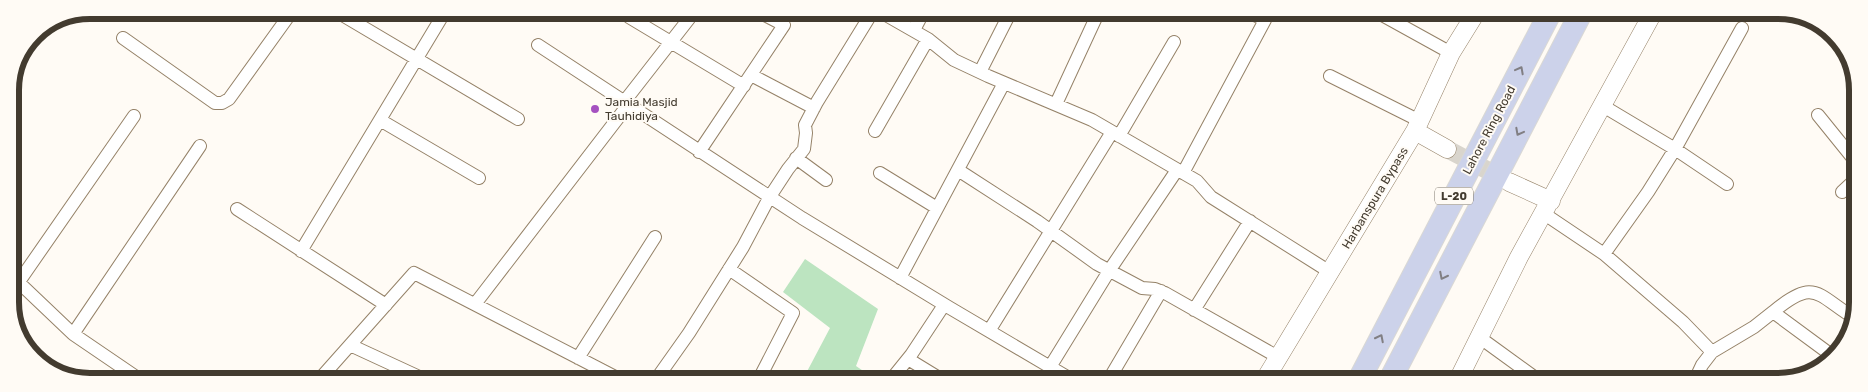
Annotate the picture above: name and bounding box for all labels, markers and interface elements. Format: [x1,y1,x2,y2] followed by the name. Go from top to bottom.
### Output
[1514,66,1524,75] one-way arrow
[1460,83,1518,177] street label: Lahore Ring Road
[605,95,678,123] place label: Jamia Masjid Tauhidiya
[589,103,601,115] marker: Jamia Masjid Tauhidiya
[1515,127,1525,136] one-way arrow
[1339,145,1411,251] street label: Harbanspura Bypass
[1435,188,1473,205] road number: L-20
[1439,271,1449,280] one-way arrow
[1374,334,1384,343] one-way arrow

